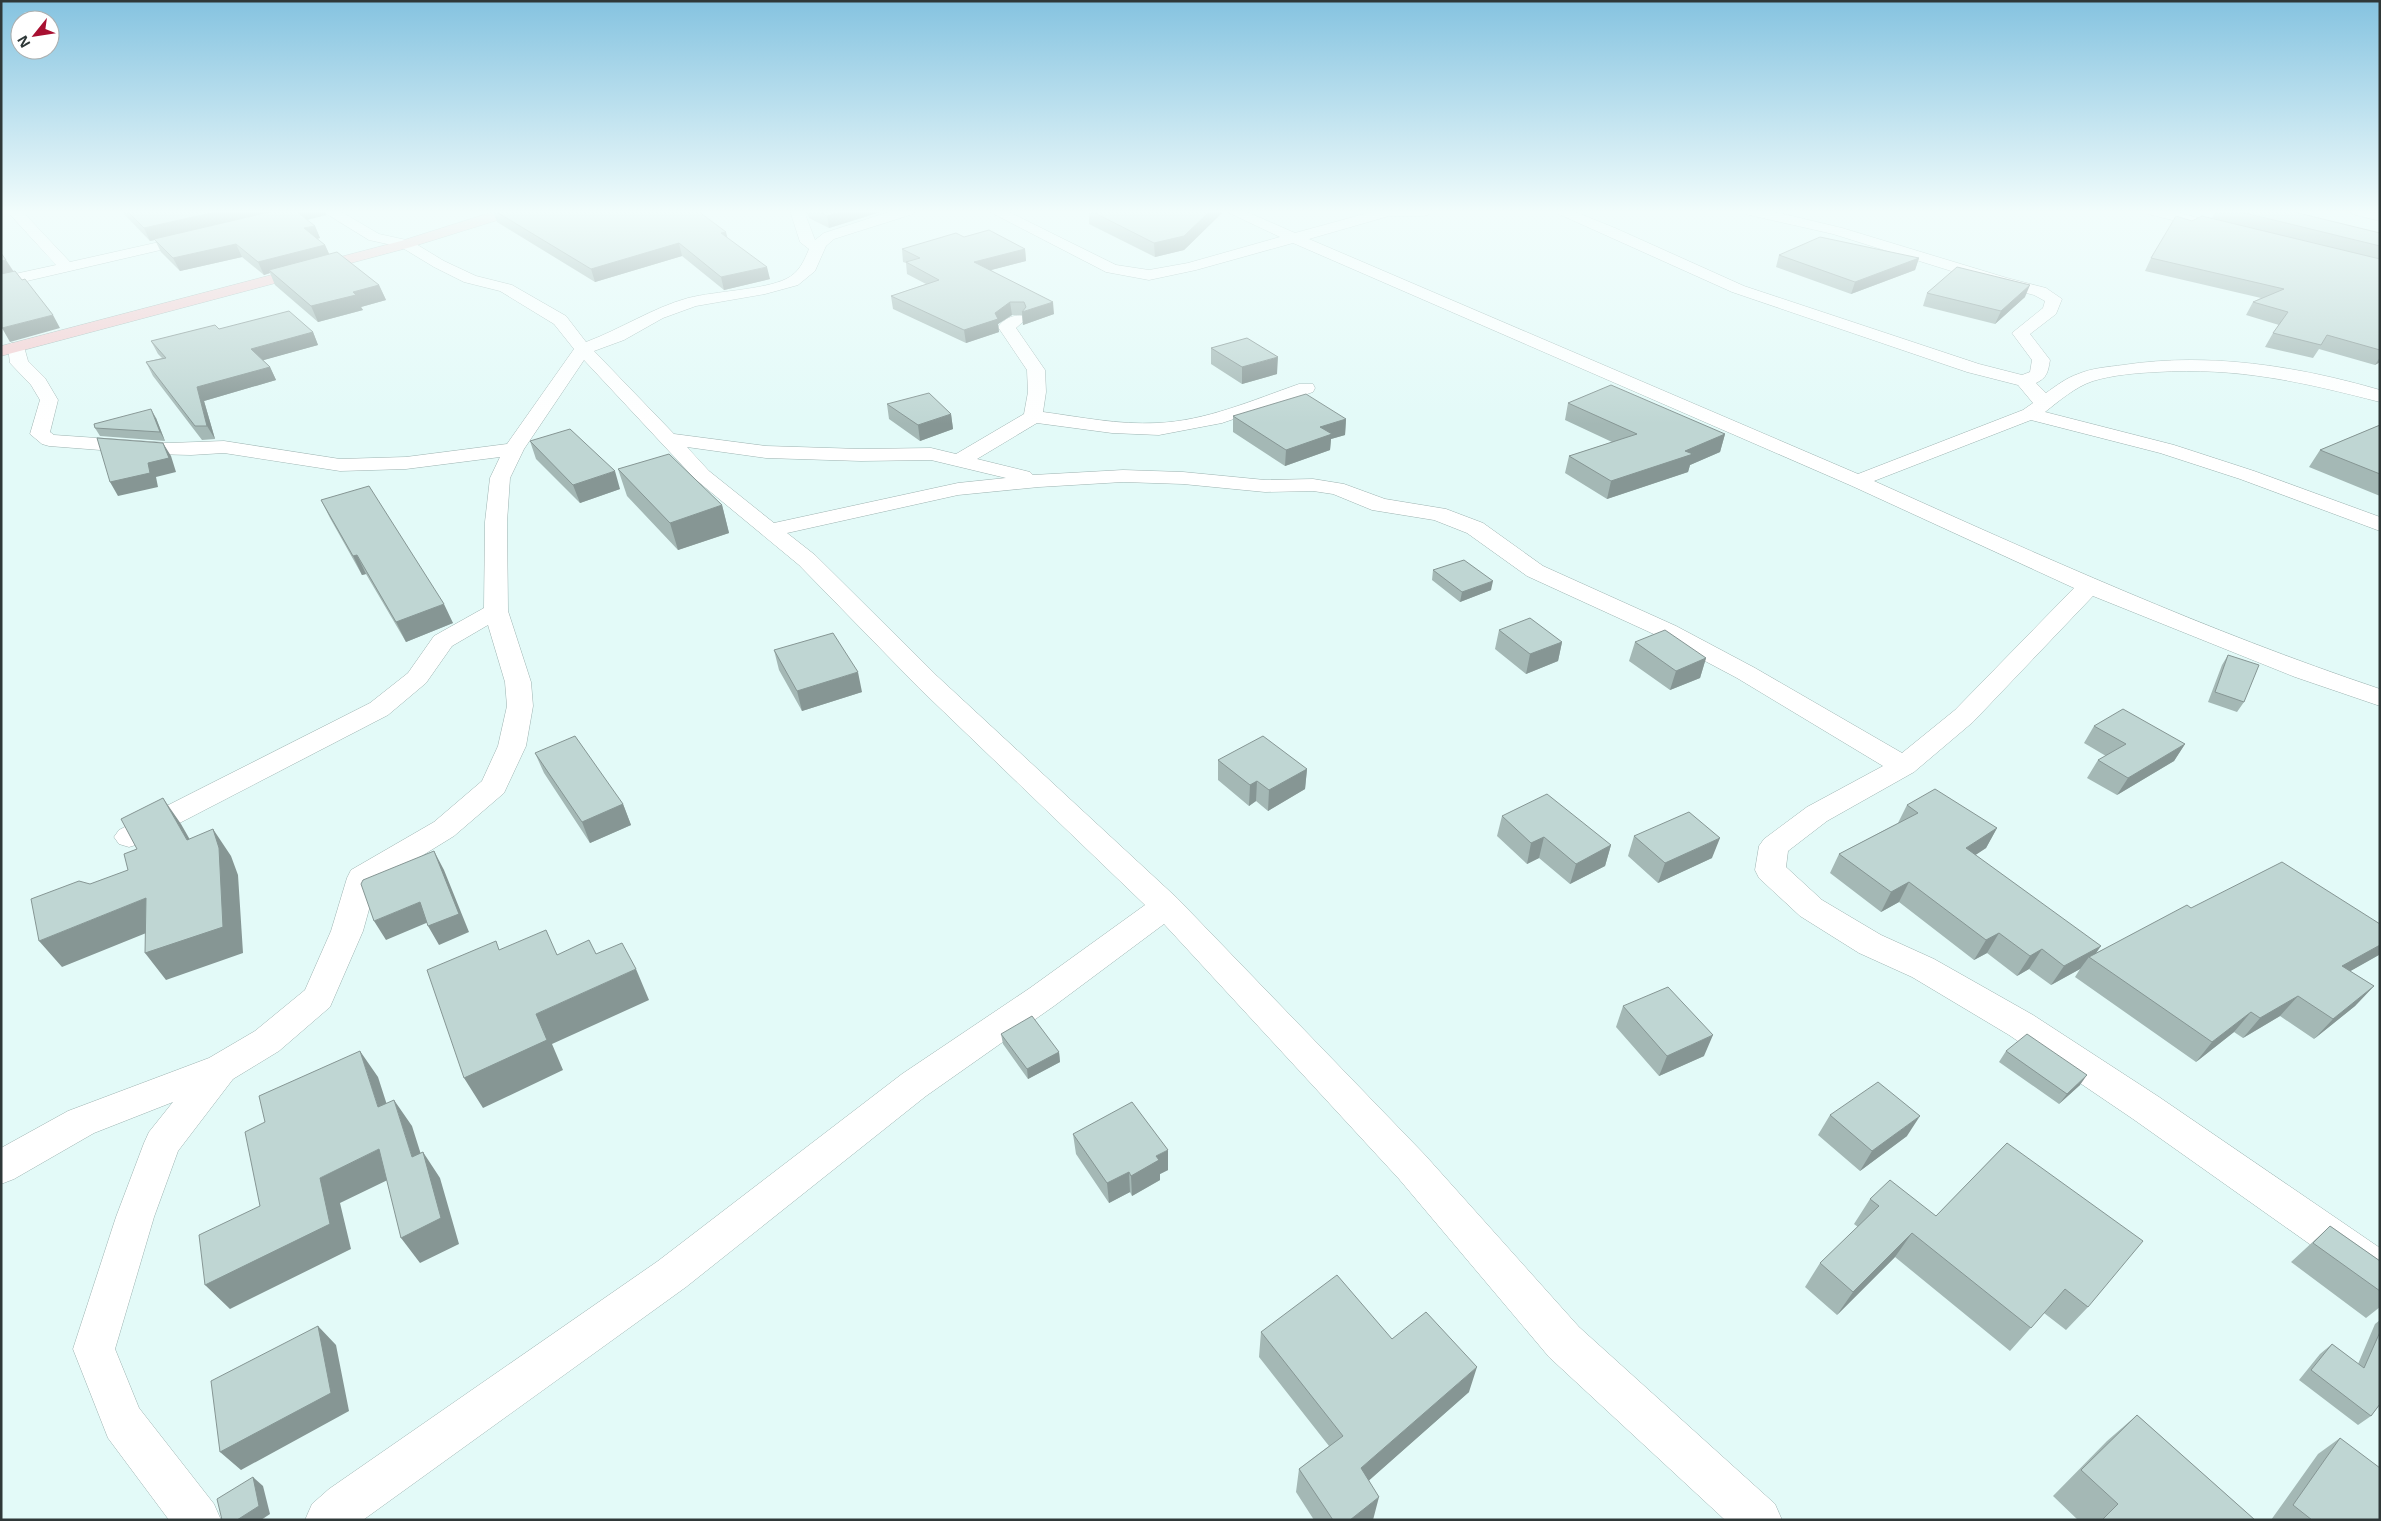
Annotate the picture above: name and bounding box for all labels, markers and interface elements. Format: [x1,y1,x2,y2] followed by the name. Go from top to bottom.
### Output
[10,10,60,60] north arrow
[12,32,34,51] text: N

